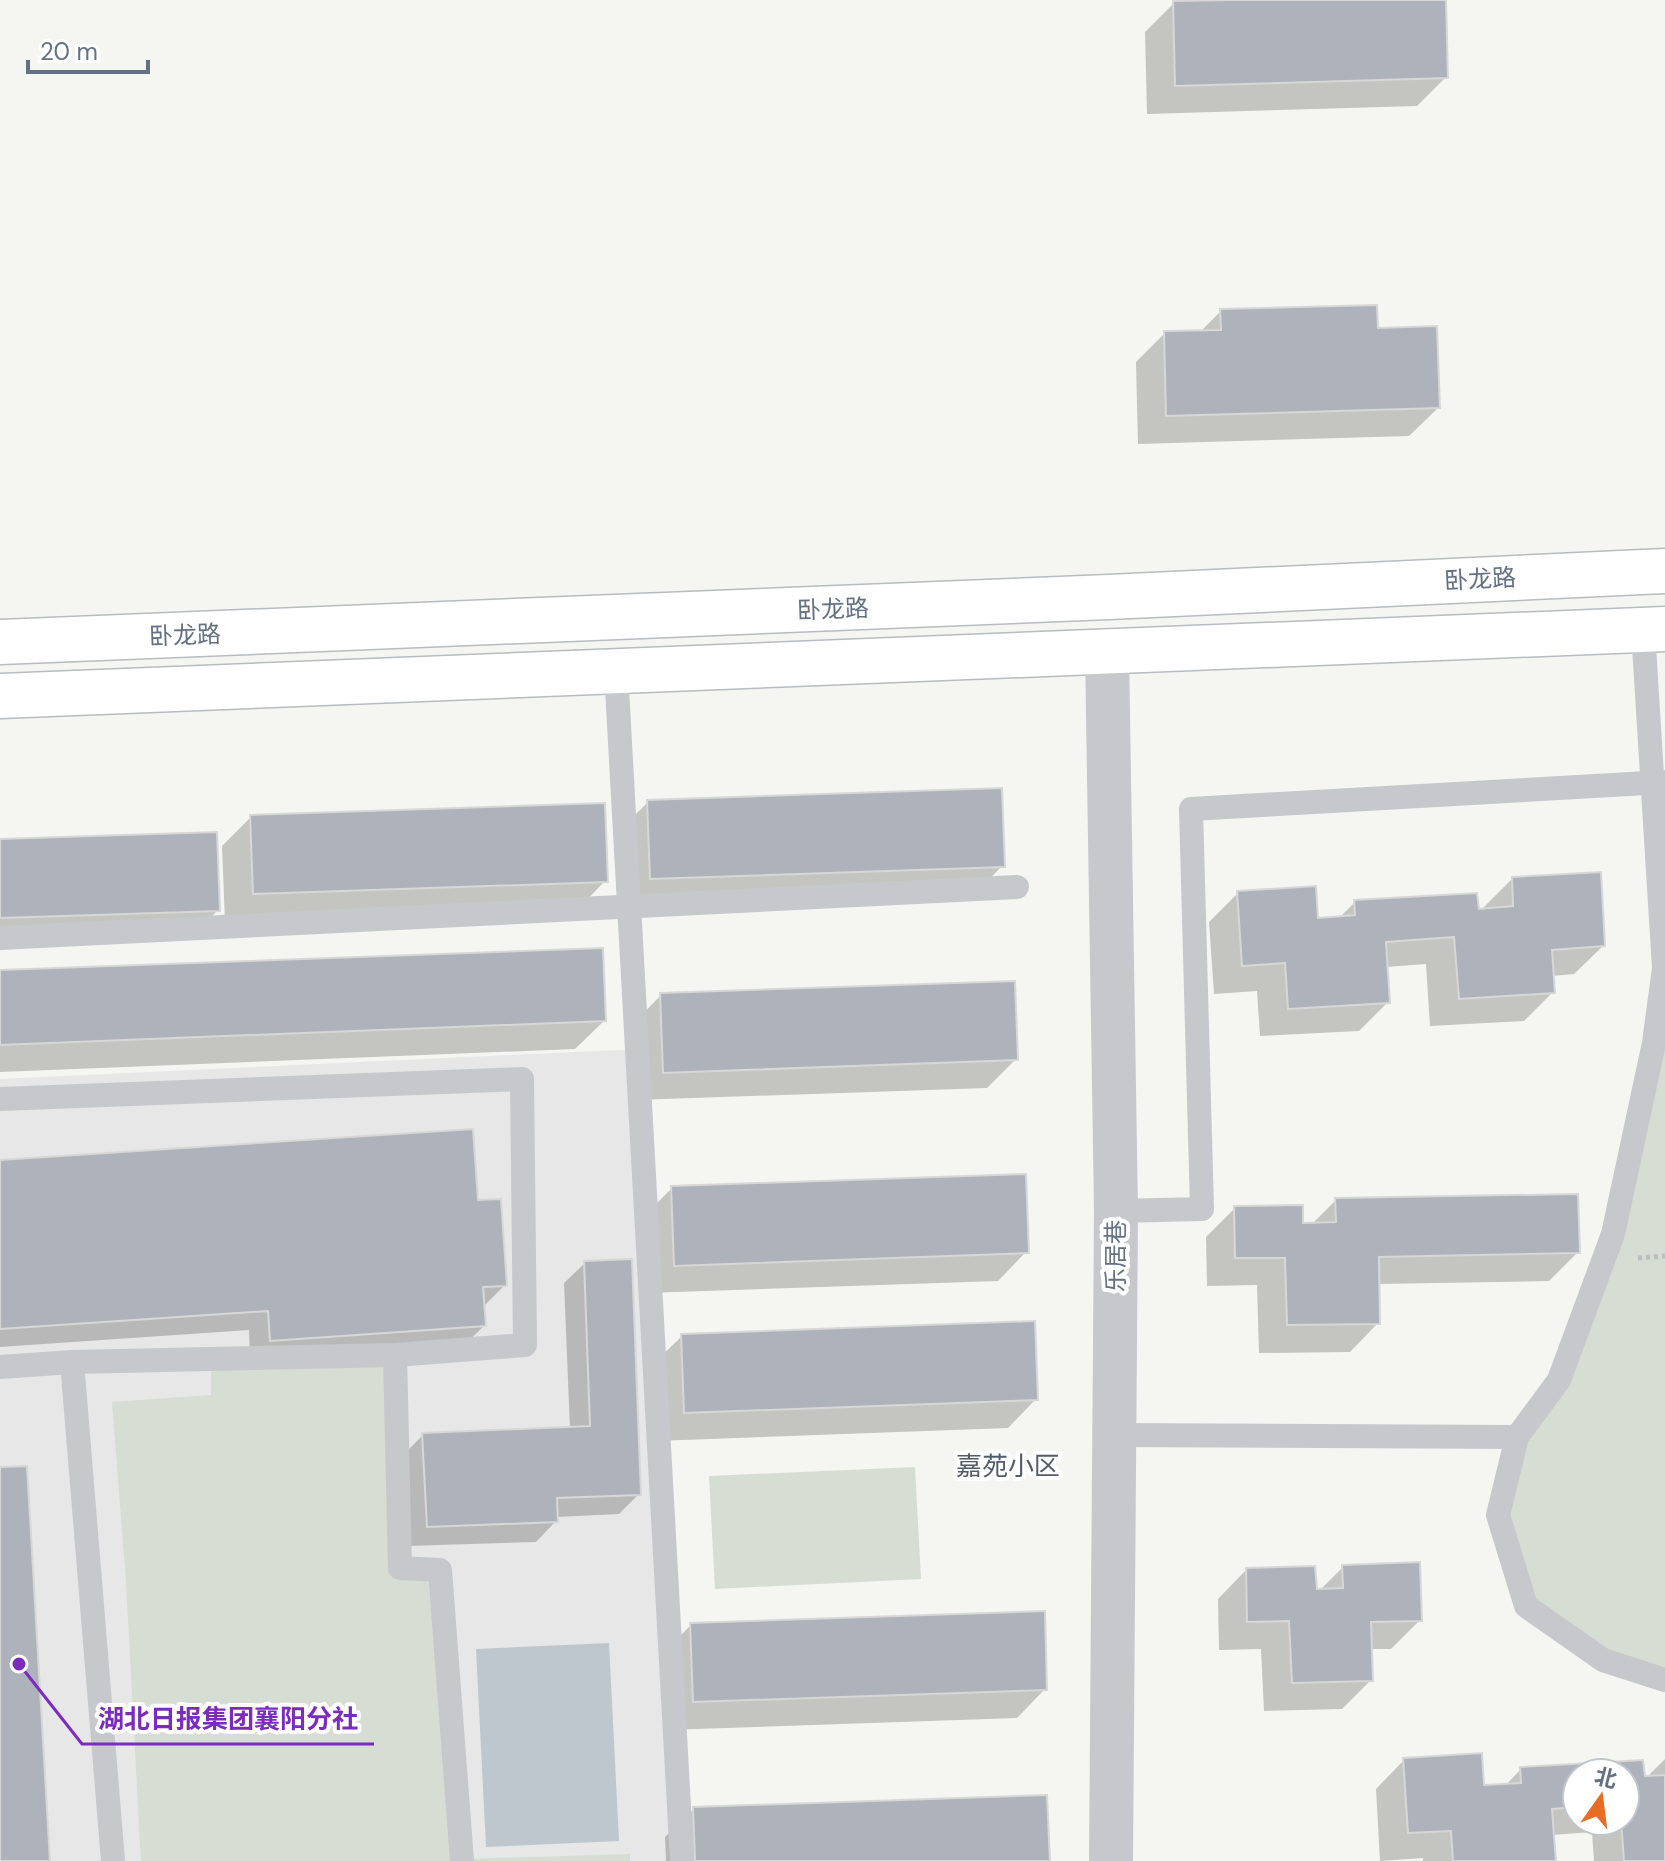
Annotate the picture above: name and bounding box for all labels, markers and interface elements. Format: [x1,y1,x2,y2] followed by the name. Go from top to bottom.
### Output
[28,24,148,74] scale bar
[40,36,98,67] text: 20 m
[1443,562,1517,596] street label: 卧龙路
[796,592,870,626] street label: 卧龙路
[148,618,222,652] street label: 卧龙路
[1100,1220,1131,1292] street label: 乐居巷
[956,1449,1060,1483] district label: 嘉苑小区
[82,1694,374,1744] callout: 湖北日报集团襄阳分社
[98,1702,358,1736] text: 湖北日报集团襄阳分社
[1561,1757,1641,1837] north arrow
[1592,1761,1620,1795] text: 北

